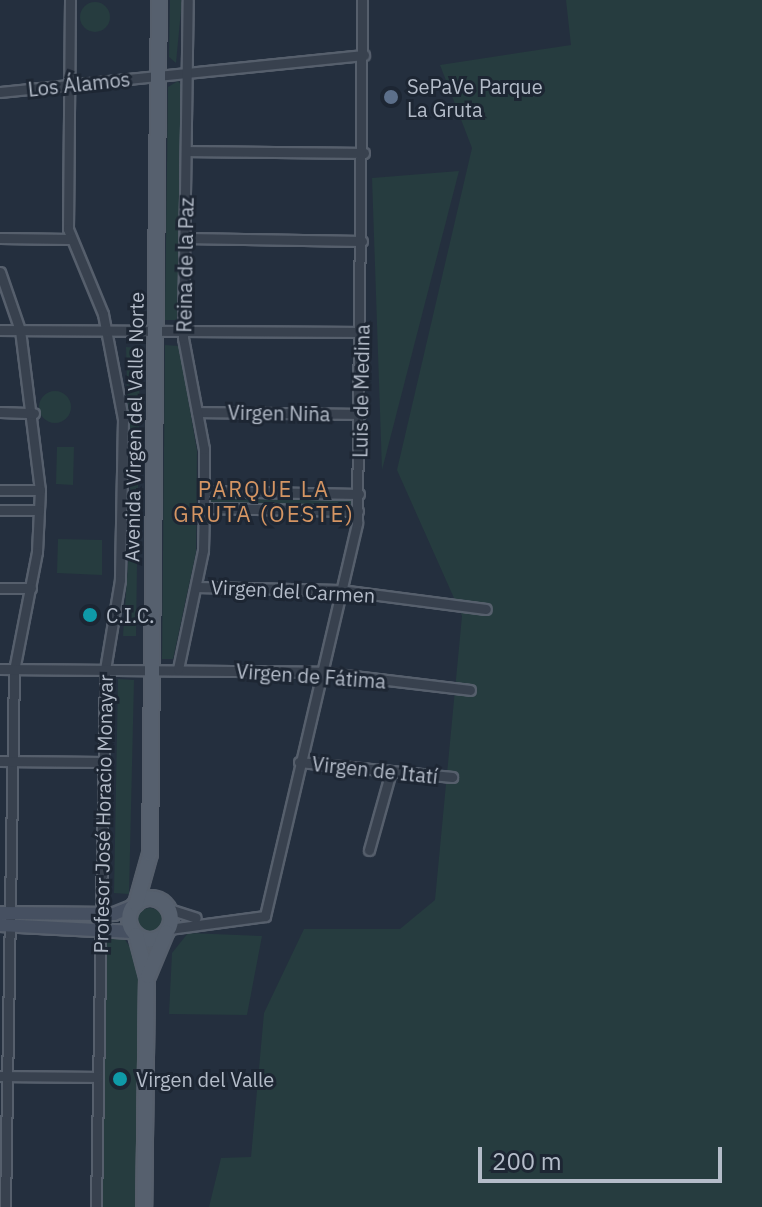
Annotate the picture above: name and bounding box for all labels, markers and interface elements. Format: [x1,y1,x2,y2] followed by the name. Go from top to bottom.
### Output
[27,67,131,101] street label: Los Álamos
[407,74,543,121] place label: SePaVe Parque La Gruta
[382,88,400,106] marker: SePaVe Parque La Gruta
[172,197,198,333] street label: Reina de la Paz
[120,292,148,562] street label: Avenida Virgen del Valle Norte
[348,324,374,458] street label: Luis de Medina
[227,400,331,426] street label: Virgen Niña
[173,475,355,526] district label: PARQUE LA GRUTA (OESTE)
[210,575,376,607] street label: Virgen del Carmen
[106,603,155,627] place label: C.I.C.
[81,606,99,624] marker: C.I.C.
[235,659,387,693] street label: Virgen de Fátima
[89,674,117,954] street label: Profesor José Horacio Monayar
[311,751,439,789] street label: Virgen de Itatí
[136,1067,274,1091] place label: Virgen del Valle
[111,1070,129,1088] marker: Virgen del Valle
[482,1131,726,1181] scale bar
[492,1145,562,1177] text: 200 m

